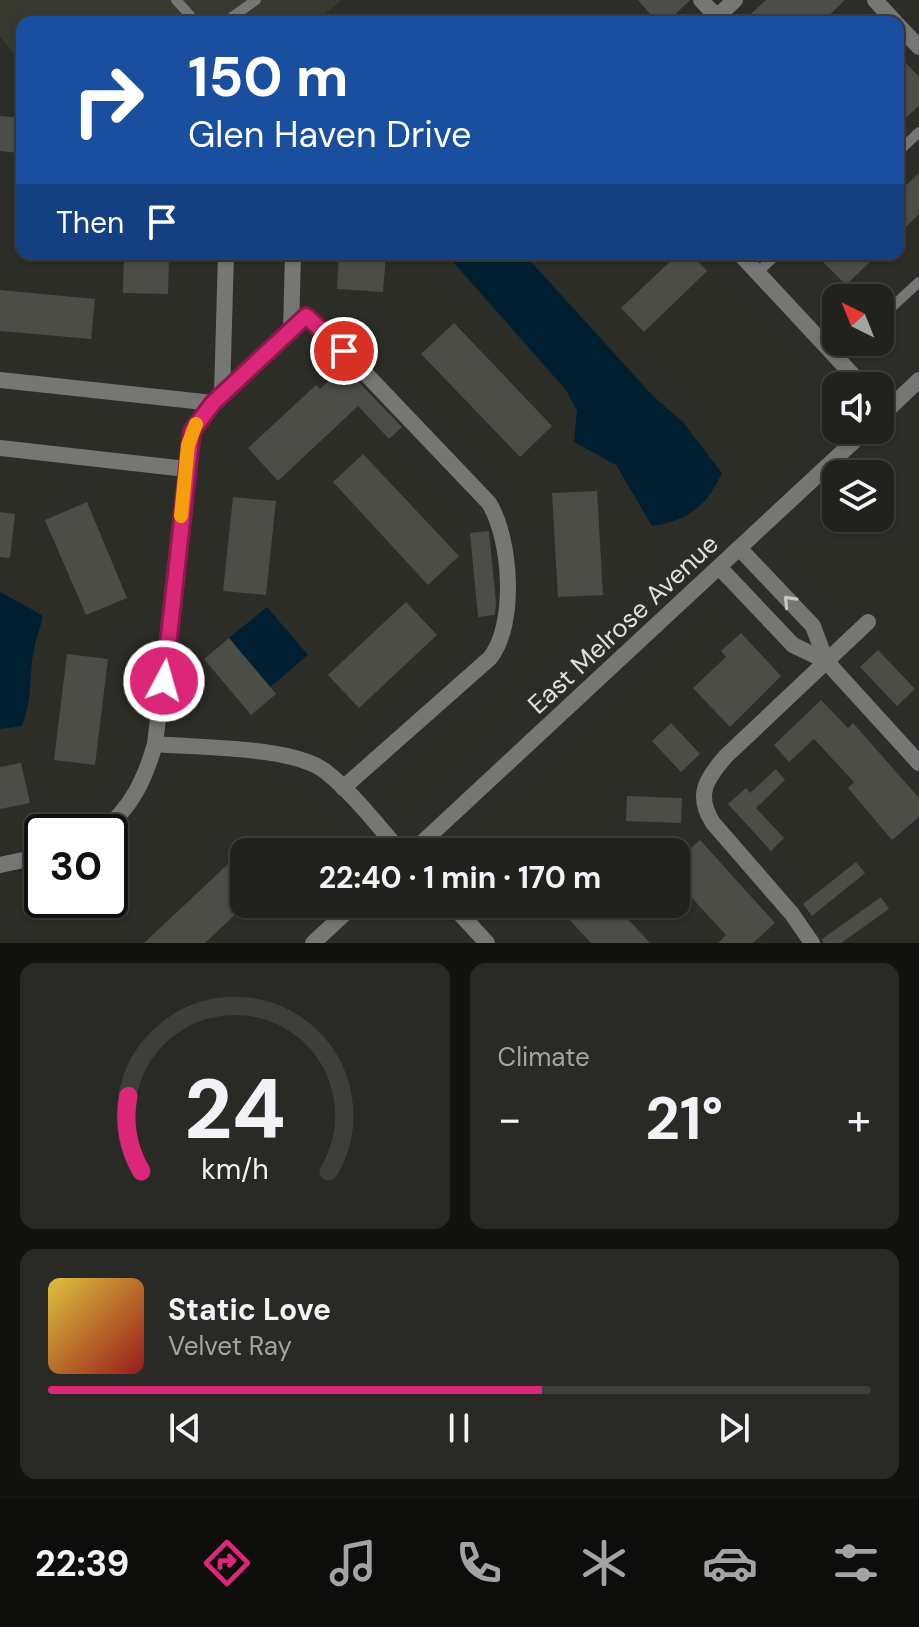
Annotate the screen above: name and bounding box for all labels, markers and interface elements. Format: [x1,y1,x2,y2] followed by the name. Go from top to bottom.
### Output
[188,40,349,113] text: 150 m
[56,48,160,152] icon: right
[188,111,471,158] text: Glen Haven Drive
[140,200,184,244] icon: arrive
[56,203,124,242] text: Then
[822,284,894,356] north arrow
[822,284,894,532] map controls
[310,317,378,385] pin
[322,329,366,373] icon: arrive
[822,372,894,444] button: sound
[822,460,894,532] button: layers
[521,527,725,721] street label: East Melrose Avenue
[784,596,798,610] one-way arrow
[122,639,206,723] position arrow
[24,814,128,918] speed limit sign: 30
[319,858,601,897] text: 22:40 · 1 min · 170 m
[498,1040,590,1074] text: Climate
[184,1055,286,1164] text: 24
[645,1079,723,1158] text: 21°
[498,1090,522,1148] text: −
[847,1090,871,1148] text: +
[201,1151,269,1188] text: km/h
[168,1290,331,1329] text: Static Love
[168,1329,292,1363] text: Velvet Ray
[163,1406,207,1450] icon: previous
[437,1406,481,1450] icon: pause
[712,1406,756,1450] icon: next
[199,1535,255,1591] icon: directions
[325,1535,381,1591] icon: music
[451,1535,507,1591] icon: phone
[576,1535,632,1591] icon: climate
[702,1535,758,1591] icon: car
[828,1535,884,1591] icon: filters
[35,1540,129,1587] text: 22:39

